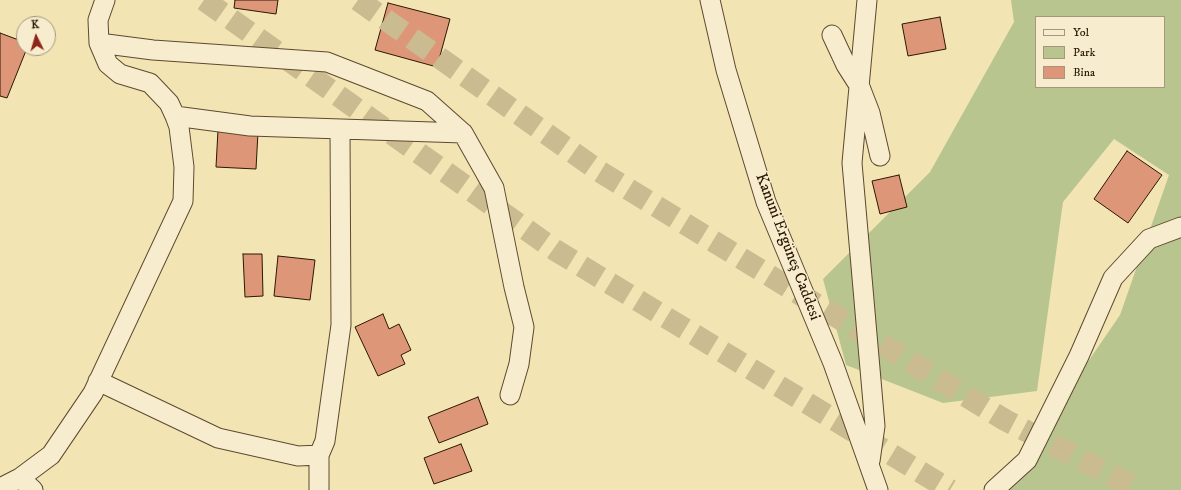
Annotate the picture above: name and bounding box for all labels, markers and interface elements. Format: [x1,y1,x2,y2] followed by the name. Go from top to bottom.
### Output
[16,16,56,56] north arrow
[1035,16,1165,88] legend
[31,18,39,32] text: K
[1073,25,1089,40] text: Yol
[1073,45,1095,60] text: Park
[1073,65,1095,80] text: Bina
[750,171,824,323] street label: Kanuni Ergüneş Caddesi

